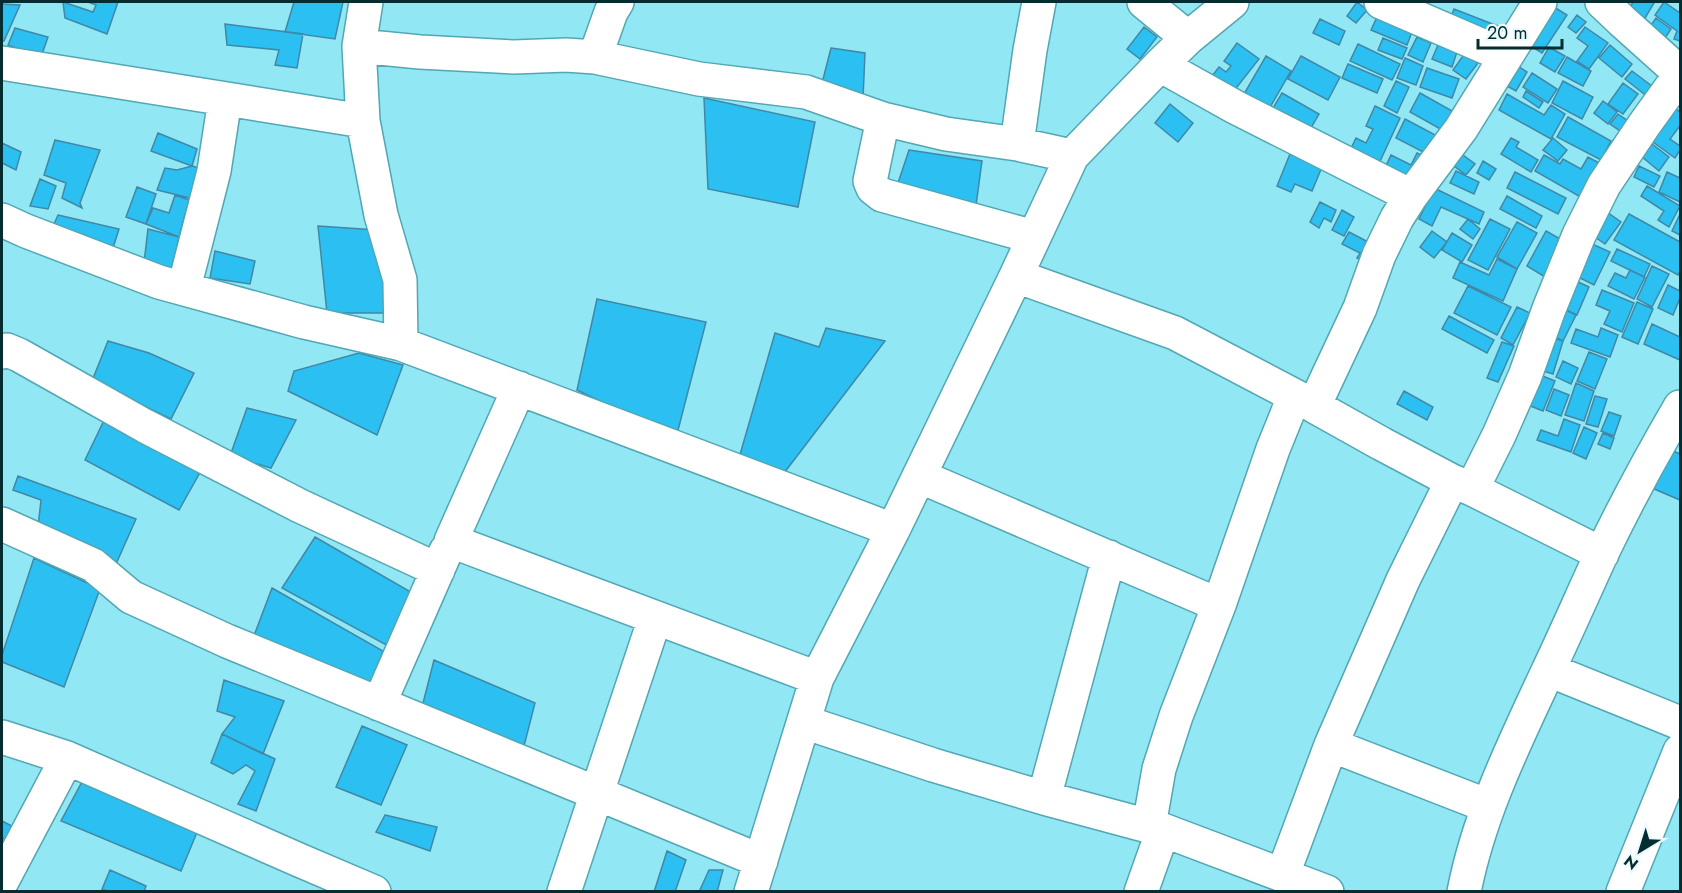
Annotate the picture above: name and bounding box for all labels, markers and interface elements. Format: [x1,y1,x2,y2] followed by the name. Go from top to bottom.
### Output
[1478,12,1562,50] scale bar
[1487,20,1527,46] text: 20 m
[1610,821,1670,881] north arrow
[1619,849,1643,875] text: N

